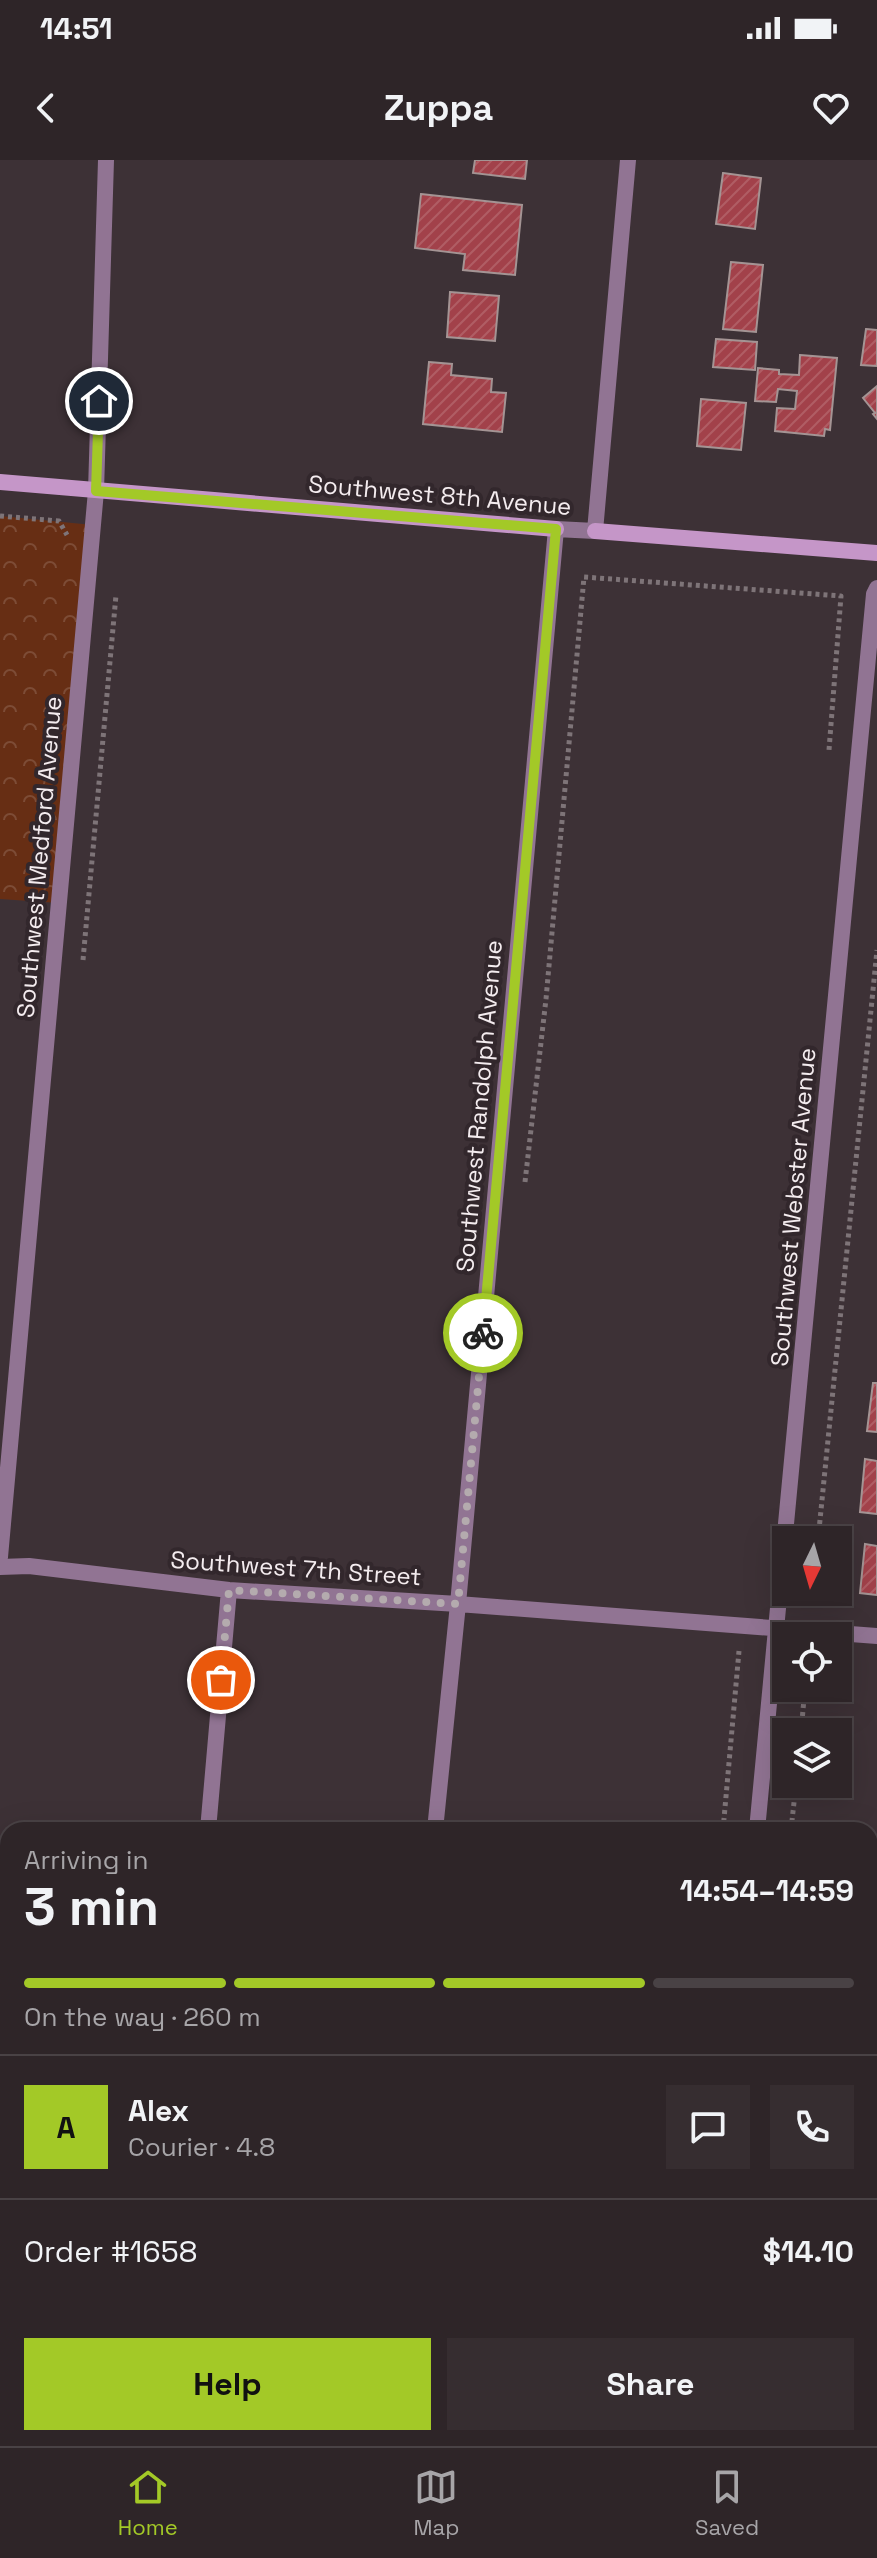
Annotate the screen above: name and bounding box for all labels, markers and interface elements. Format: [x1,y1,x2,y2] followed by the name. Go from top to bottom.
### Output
[40,9,113,48] text: 14:51
[384,85,493,131] text: Zuppa
[24,86,68,130] icon: back
[809,86,853,130] icon: heart
[65,367,133,435] pin
[77,379,121,423] icon: home
[307,468,573,522] street label: Southwest 8th Avenue
[9,695,69,1019] street label: Southwest Medford Avenue
[449,939,509,1273] street label: Southwest Randolph Avenue
[764,1046,822,1368] street label: Southwest Webster Avenue
[443,1293,523,1373] courier
[461,1311,505,1355] icon: bike
[772,1526,852,1606] north arrow
[772,1526,852,1798] map controls
[170,1544,422,1592] street label: Southwest 7th Street
[772,1622,852,1702] button: locate
[187,1646,255,1714] pin
[199,1658,243,1702] icon: bag
[772,1718,852,1798] button: layers
[24,1843,148,1877] text: Arriving in
[680,1871,854,1910] text: 14:54–14:59
[24,1874,159,1940] text: 3 min
[24,2000,261,2034] text: On the way · 260 m
[666,2085,750,2169] button: chat
[770,2085,854,2169] button: phone
[128,2091,189,2130] text: Alex
[56,2108,76,2147] text: A
[128,2130,275,2164] text: Courier · 4.8
[24,2232,197,2271] text: Order #1658
[763,2232,854,2271] text: $14.10
[24,2338,431,2430] button: Help
[447,2338,854,2430] button: Share
[118,2465,178,2541] tab: Home
[413,2465,459,2541] tab: Map
[695,2465,759,2541] tab: Saved

